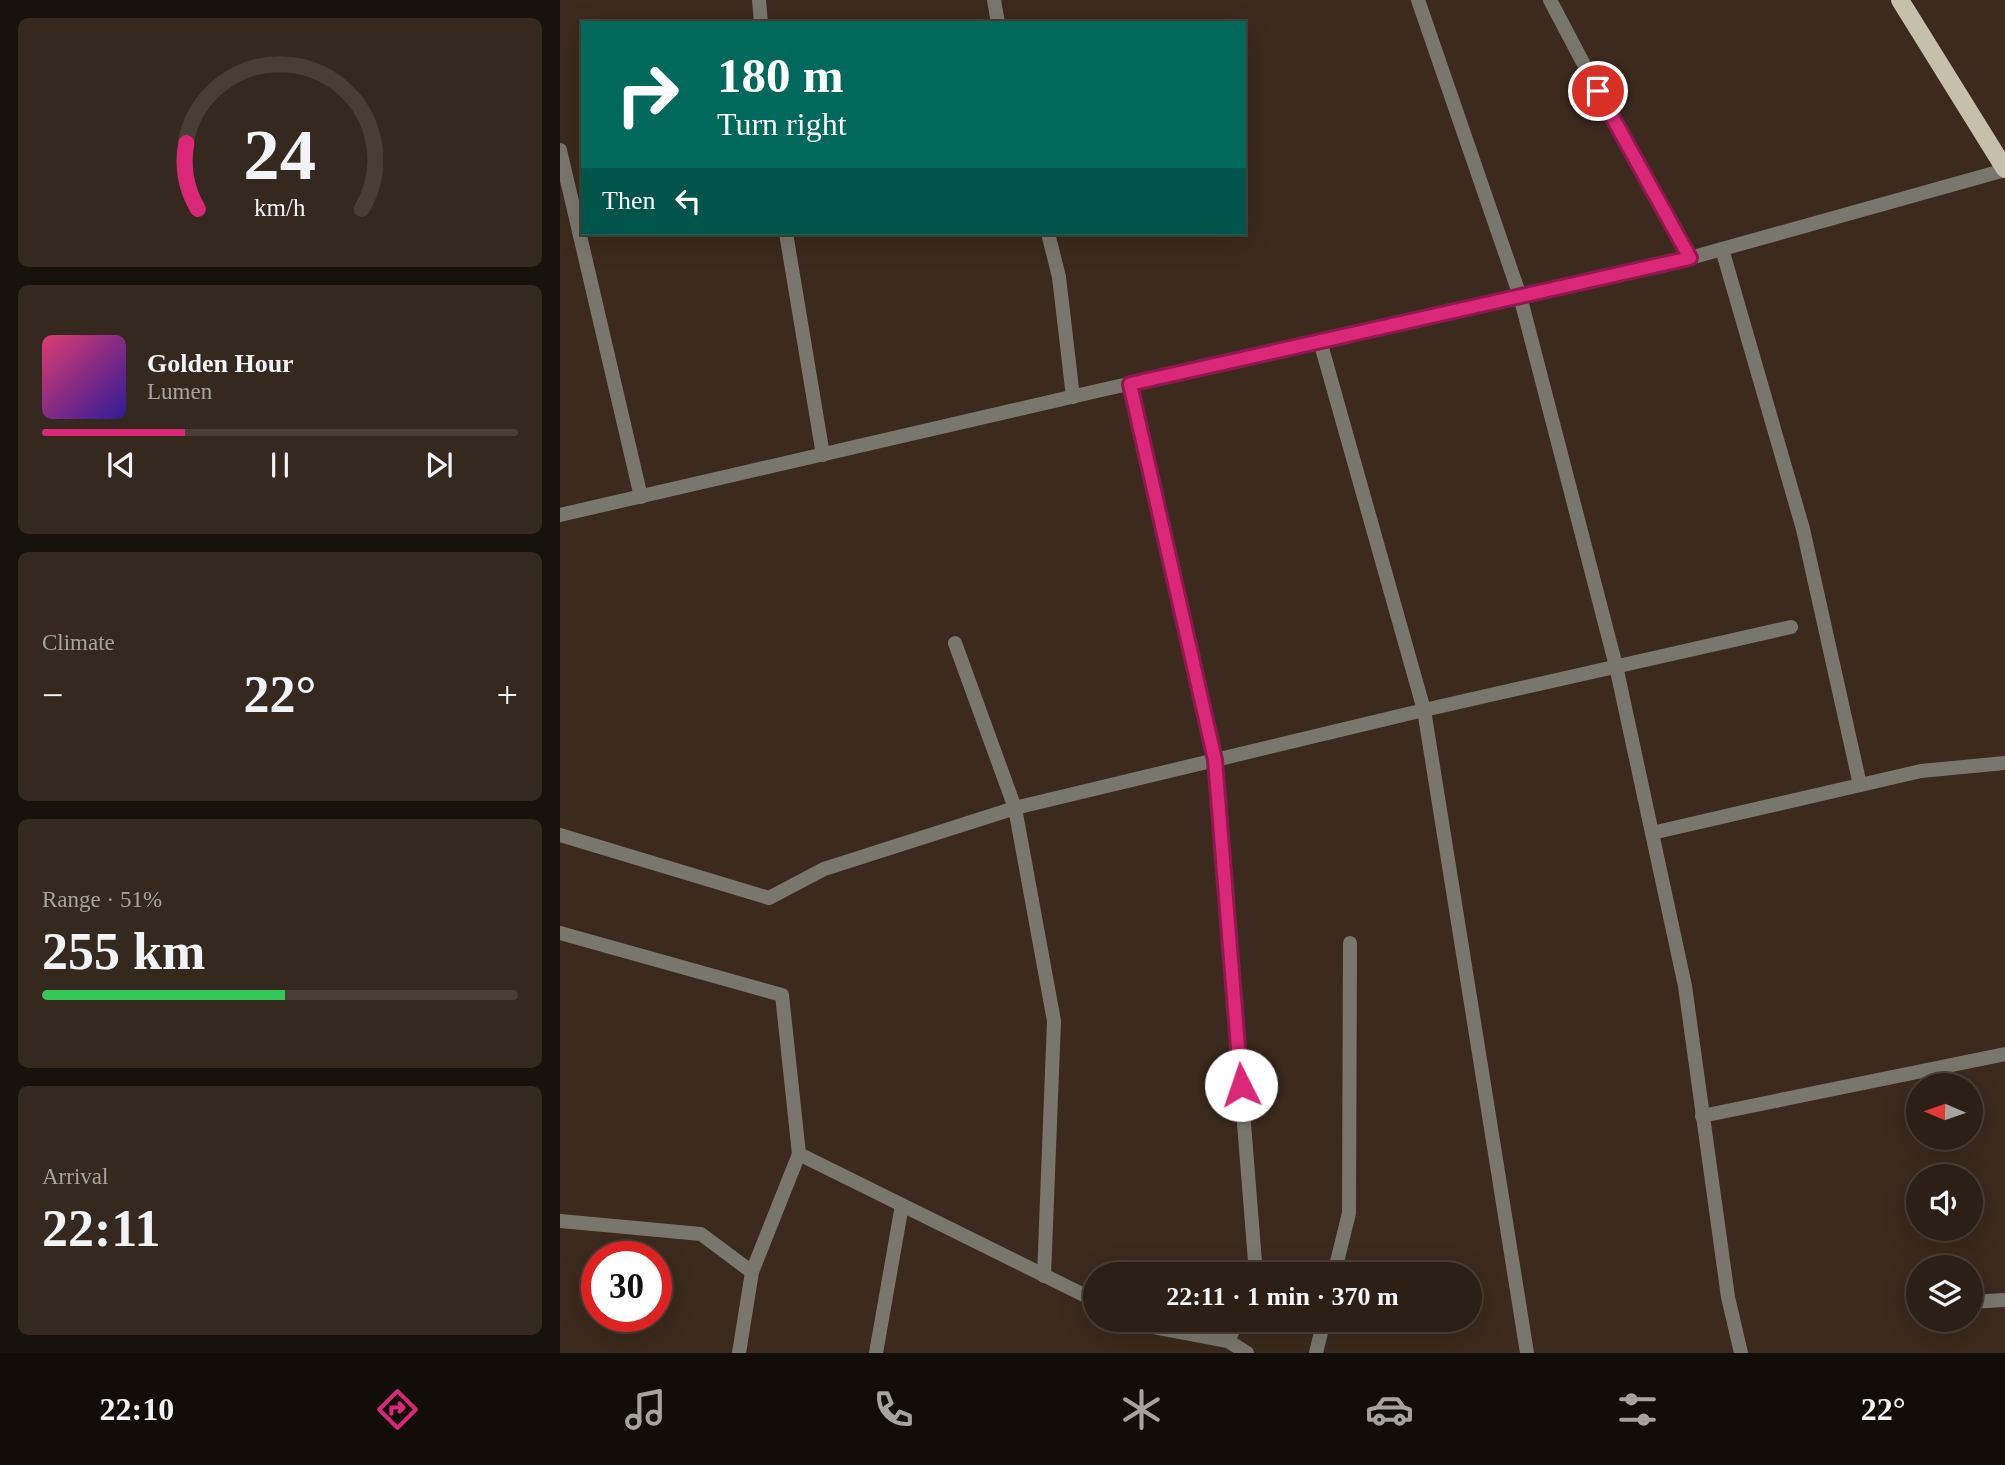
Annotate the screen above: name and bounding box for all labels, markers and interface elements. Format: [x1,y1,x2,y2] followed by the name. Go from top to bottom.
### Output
[717,48,844,103] text: 180 m
[602,49,693,140] icon: right
[1568,61,1628,121] pin
[1579,72,1617,110] icon: arrive
[717,106,847,142] text: Turn right
[244,114,316,195] text: 24
[669,182,707,220] icon: left
[602,186,655,215] text: Then
[254,193,306,220] text: km/h
[147,349,294,378] text: Golden Hour
[147,379,212,404] text: Lumen
[102,446,140,484] icon: previous
[261,446,299,484] icon: pause
[420,446,458,484] icon: next
[42,630,115,655] text: Climate
[244,666,316,723] text: 22°
[42,674,63,716] text: −
[497,674,518,716] text: +
[42,887,162,912] text: Range · 51%
[42,923,205,980] text: 255 km
[1204,1048,1278,1122] position arrow
[1906,1073,1983,1150] north arrow
[1906,1073,1983,1332] map controls
[42,1164,108,1189] text: Arrival
[1906,1164,1983,1241] button: sound
[42,1200,160,1257] text: 22:11
[581,1241,672,1332] speed limit sign: 30
[1906,1255,1983,1332] button: layers
[1166,1282,1399,1311] text: 22:11 · 1 min · 370 m
[373,1385,422,1434] icon: directions
[621,1385,670,1434] icon: music
[869,1385,918,1434] icon: phone
[1117,1385,1166,1434] icon: climate
[1365,1385,1414,1434] icon: car
[1613,1385,1662,1434] icon: filters
[99,1391,174,1427] text: 22:10
[1861,1391,1905,1427] text: 22°

